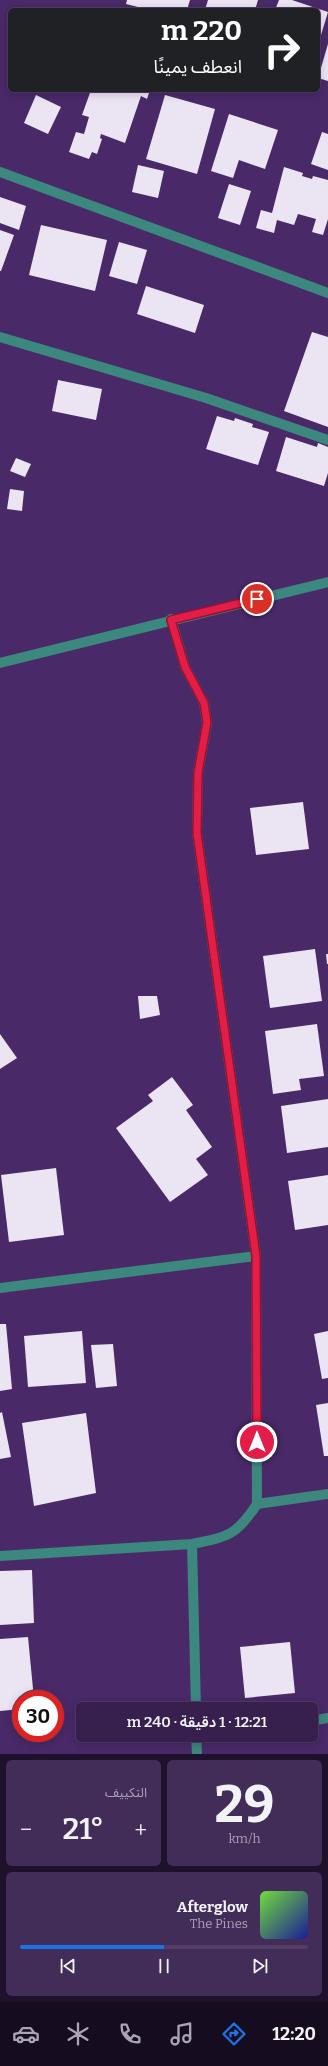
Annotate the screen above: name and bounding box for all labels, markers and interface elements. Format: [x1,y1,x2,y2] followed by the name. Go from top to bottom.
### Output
[161,14,242,47] text: 220 m
[256,24,308,76] icon: right
[153,56,242,78] text: انعطف يمينًا
[240,582,274,616] pin
[246,588,268,610] icon: arrive
[236,1421,278,1463] position arrow
[12,1690,64,1742] speed limit sign: 30
[127,1713,267,1731] text: 12:21 · 1 دقيقة · 240 m
[215,1773,275,1836] text: 29
[105,1785,147,1800] text: التكييف
[63,1811,104,1847] text: 21°
[20,1816,32,1843] text: −
[134,1816,147,1843] text: +
[228,1831,261,1846] text: km/h
[177,1898,248,1916] text: Afterglow
[190,1916,248,1931] text: The Pines
[57,1955,79,1977] icon: previous
[153,1955,175,1977] icon: pause
[249,1955,271,1977] icon: next
[12,2020,40,2048] icon: car
[64,2020,92,2048] icon: climate
[116,2020,144,2048] icon: phone
[168,2020,196,2048] icon: music
[220,2020,248,2048] icon: directions
[272,2023,316,2045] text: 12:20

